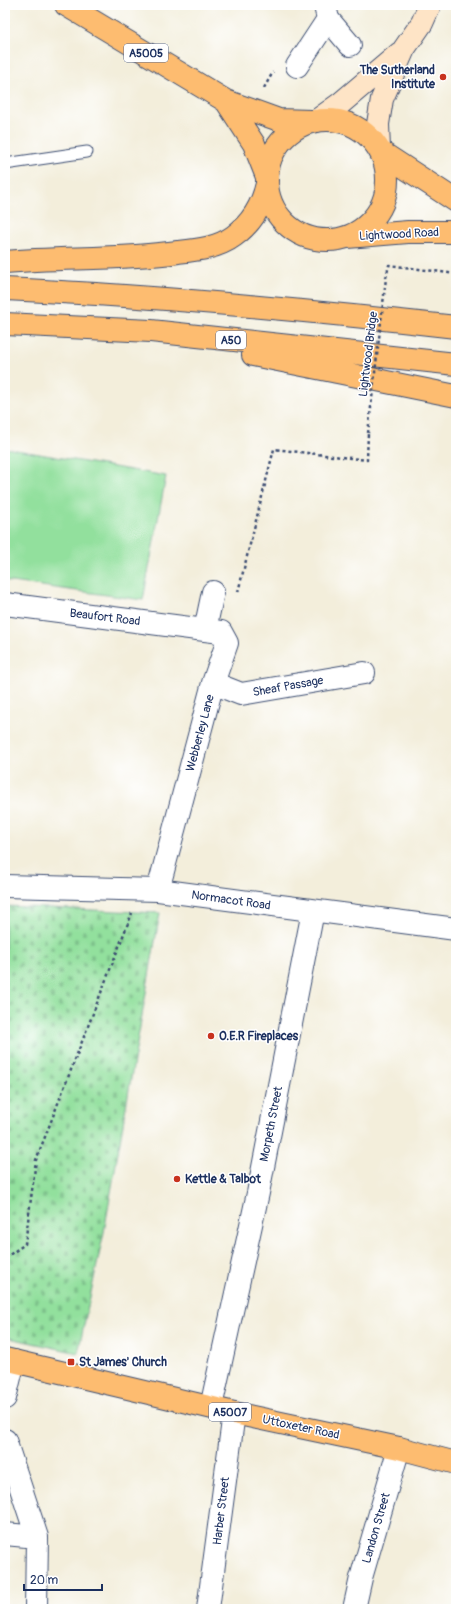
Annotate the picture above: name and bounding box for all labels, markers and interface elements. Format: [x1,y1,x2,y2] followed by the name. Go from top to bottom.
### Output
[124,44,168,62] road number: A5005
[359,63,436,92] place label: The Sutherland Institute
[438,72,448,82] marker: The Sutherland Institute
[359,225,439,244] street label: Lightwood Road
[356,310,381,398] street label: Lightwood Bridge
[216,331,246,349] road number: A50
[69,606,141,629] street label: Beaufort Road
[252,673,325,700] street label: Sheaf Passage
[183,693,218,773] street label: Webberley Lane
[190,888,272,913] street label: Normacot Road
[219,1029,299,1044] place label: O.E.R Fireplaces
[206,1031,216,1041] marker: O.E.R Fireplaces
[257,1085,286,1163] street label: Morpeth Street
[185,1172,262,1187] place label: Kettle & Talbot
[172,1174,182,1184] marker: Kettle & Talbot
[79,1355,167,1370] place label: St James' Church
[66,1357,76,1367] marker: St James' Church
[209,1403,251,1421] road number: A5007
[261,1412,341,1443] street label: Uttoxeter Road
[210,1476,233,1546] street label: Harber Street
[359,1491,394,1565] street label: Landon Street
[24,1566,102,1592] scale bar
[30,1573,59,1588] text: 20 m

